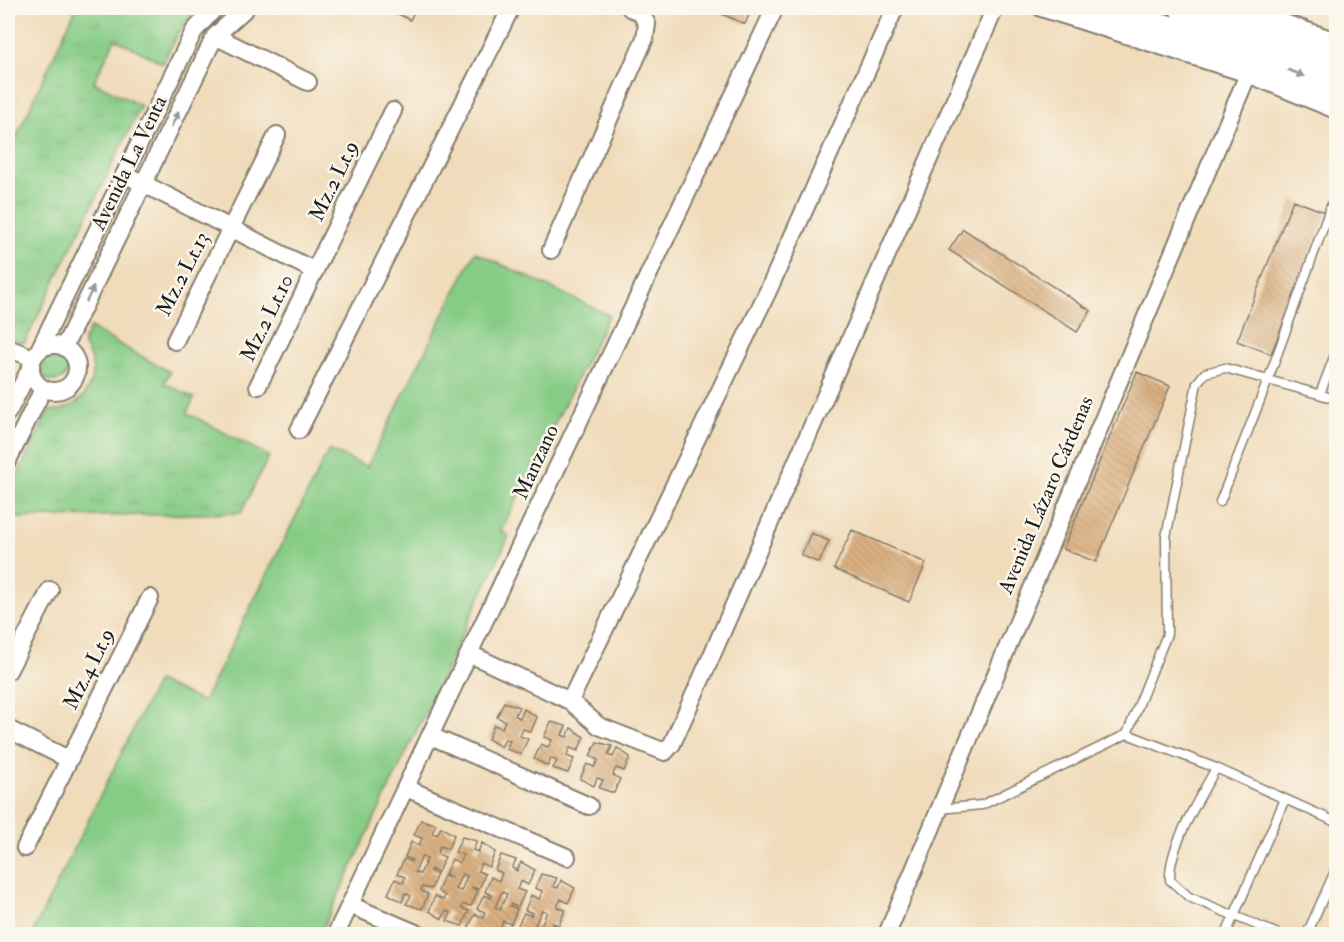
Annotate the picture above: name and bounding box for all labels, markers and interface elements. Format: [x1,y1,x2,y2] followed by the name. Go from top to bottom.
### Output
[1288,68,1306,78] one-way arrow
[84,91,173,236] street label: Avenida La Venta
[170,110,179,127] one-way arrow
[303,136,365,226] street label: Mz.2 Lt.9
[150,227,216,321] street label: Mz.2 Lt.13
[234,270,300,366] street label: Mz.2 Lt.10
[85,286,94,303] one-way arrow
[992,392,1100,599] street label: Avenida Lázaro Cárdenas
[507,420,565,504] street label: Manzano
[57,624,121,714] street label: Mz.4 Lt.9

